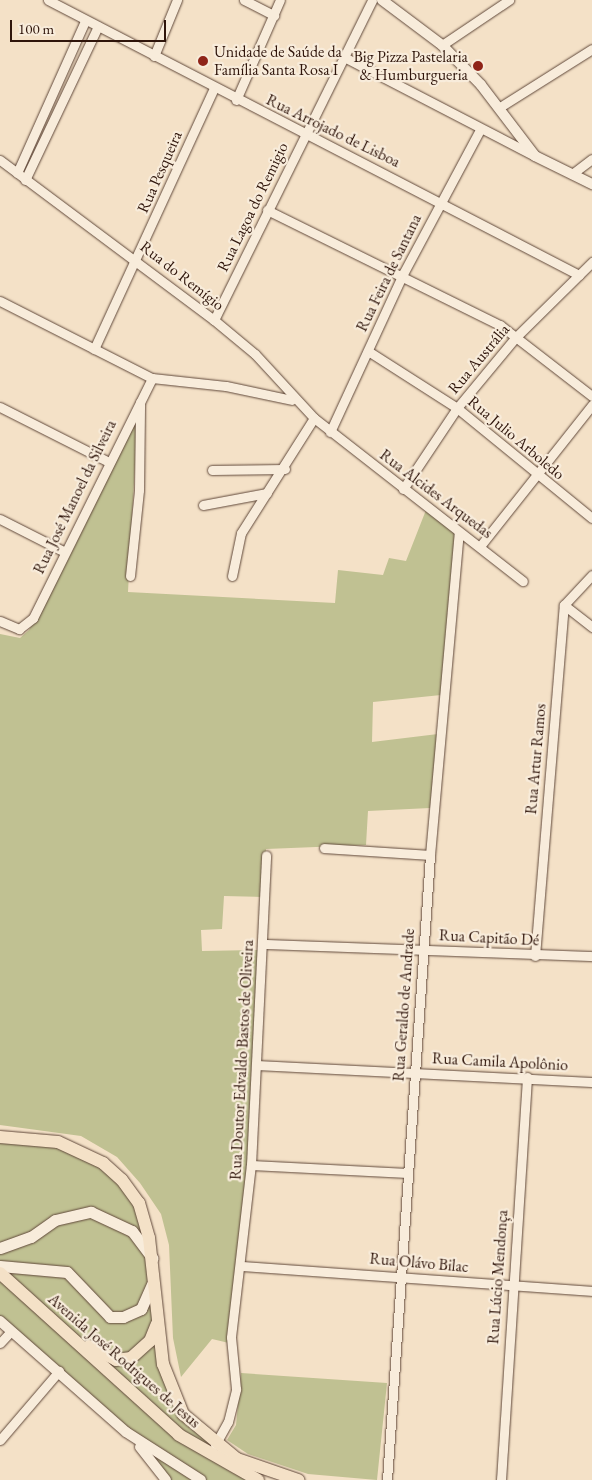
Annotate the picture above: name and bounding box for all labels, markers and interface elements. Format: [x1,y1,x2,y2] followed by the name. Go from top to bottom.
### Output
[12,10,169,42] scale bar
[18,19,54,38] text: 100 m
[214,42,342,80] place label: Unidade de Saúde da Família Santa Rosa I
[353,47,468,85] place label: Big Pizza Pastelaria & Humburgueria
[196,54,210,68] marker: Unidade de Saúde da Família Santa Rosa I
[472,60,484,72] marker: Big Pizza Pastelaria & Humburgueria
[263,90,403,172] street label: Rua Arrojado de Lisboa
[133,128,187,216] street label: Rua Pesqueira
[213,139,293,275] street label: Rua Lagoa do Remigio
[352,211,426,335] street label: Rua Feira de Santana
[136,237,228,315] street label: Rua do Remígio
[444,320,514,398] street label: Rua Austrália
[464,392,568,484] street label: Rua Julio Arboledo
[29,417,121,577] street label: Rua José Manoel da Silveira
[376,445,496,543] street label: Rua Alcides Arquedas
[522,703,550,815] street label: Rua Artur Ramos
[438,926,540,950] street label: Rua Capitão Dé
[389,928,419,1082] street label: Rua Geraldo de Andrade
[226,939,258,1181] street label: Rua Doutor Edvaldo Bastos de Oliveira
[432,1049,568,1075] street label: Rua Camila Apolônio
[484,1209,512,1345] street label: Rua Lúcio Mendonça
[369,1249,469,1277] street label: Rua Olávo Bilac
[44,1290,204,1432] street label: Avenida José Rodrigues de Jesus

